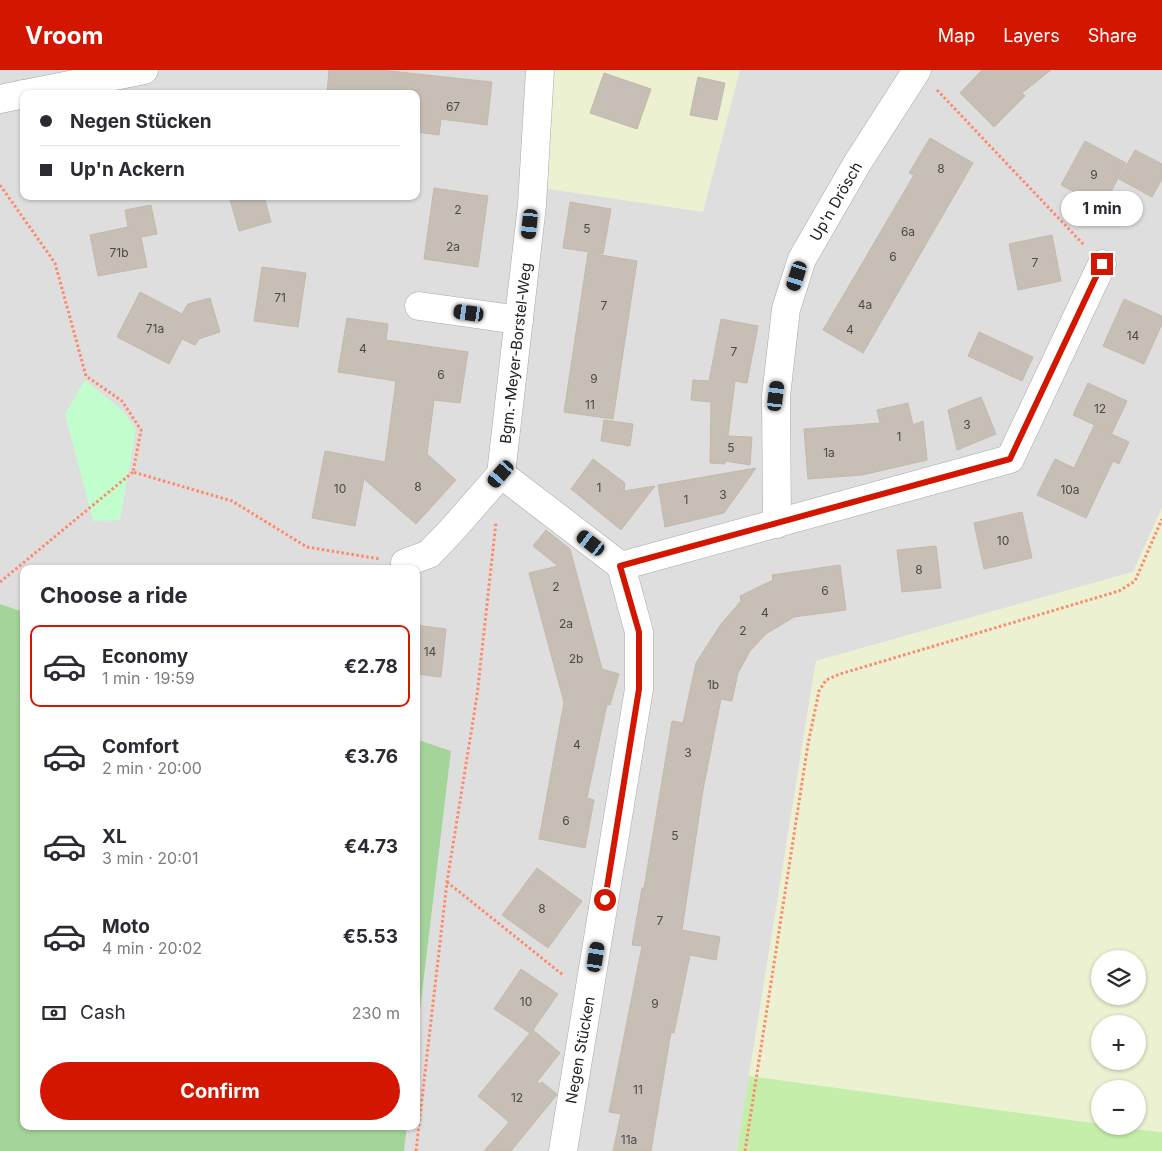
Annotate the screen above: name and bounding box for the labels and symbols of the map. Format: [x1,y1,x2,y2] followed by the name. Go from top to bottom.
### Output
[446,99,460,114] house number: 67
[805,158,866,244] street label: Up'n Drösch
[937,161,945,176] house number: 8
[1090,167,1098,182] house number: 9
[1061,191,1143,226] callout: 1 min
[454,202,462,217] house number: 2
[520,208,539,240] car
[583,221,591,236] house number: 5
[901,224,915,239] house number: 6a
[446,239,460,254] house number: 2a
[109,245,129,260] house number: 71b
[889,249,897,264] house number: 6
[1091,253,1113,275] route end
[1032,255,1039,270] house number: 7
[785,259,808,293] car
[495,262,535,445] street label: Bgm.-Meyer-Borstel-Weg
[274,290,286,305] house number: 71
[858,297,872,312] house number: 4a
[601,298,608,313] house number: 7
[453,303,484,323] car
[146,321,164,336] house number: 71a
[846,322,854,337] house number: 4
[1127,328,1140,343] house number: 14
[359,341,367,356] house number: 4
[731,344,738,359] house number: 7
[437,367,445,382] house number: 6
[590,371,598,386] house number: 9
[766,380,785,412] car
[585,397,595,412] house number: 11
[1094,401,1106,416] house number: 12
[963,417,971,432] house number: 3
[897,429,901,444] house number: 1
[727,440,735,455] house number: 5
[823,445,835,460] house number: 1a
[485,458,516,490] car
[414,479,422,494] house number: 8
[597,480,601,495] house number: 1
[334,481,346,496] house number: 10
[1060,482,1080,497] house number: 10a
[719,487,727,502] house number: 3
[684,492,688,507] house number: 1
[574,528,607,558] car
[997,533,1009,548] house number: 10
[915,562,923,577] house number: 8
[552,579,560,594] house number: 2
[821,583,829,598] house number: 6
[761,605,769,620] house number: 4
[559,616,573,631] house number: 2a
[739,623,747,638] house number: 2
[424,644,437,659] house number: 14
[569,651,583,666] house number: 2b
[707,677,719,692] house number: 1b
[573,737,581,752] house number: 4
[684,745,692,760] house number: 3
[562,813,570,828] house number: 6
[671,828,679,843] house number: 5
[594,889,616,911] route start
[538,901,546,916] house number: 8
[657,913,664,928] house number: 7
[586,941,605,973] car
[520,994,532,1009] house number: 10
[561,995,599,1105] street label: Negen Stücken
[651,996,659,1011] house number: 9
[633,1082,643,1097] house number: 11
[511,1090,523,1105] house number: 12
[621,1132,637,1147] house number: 11a

